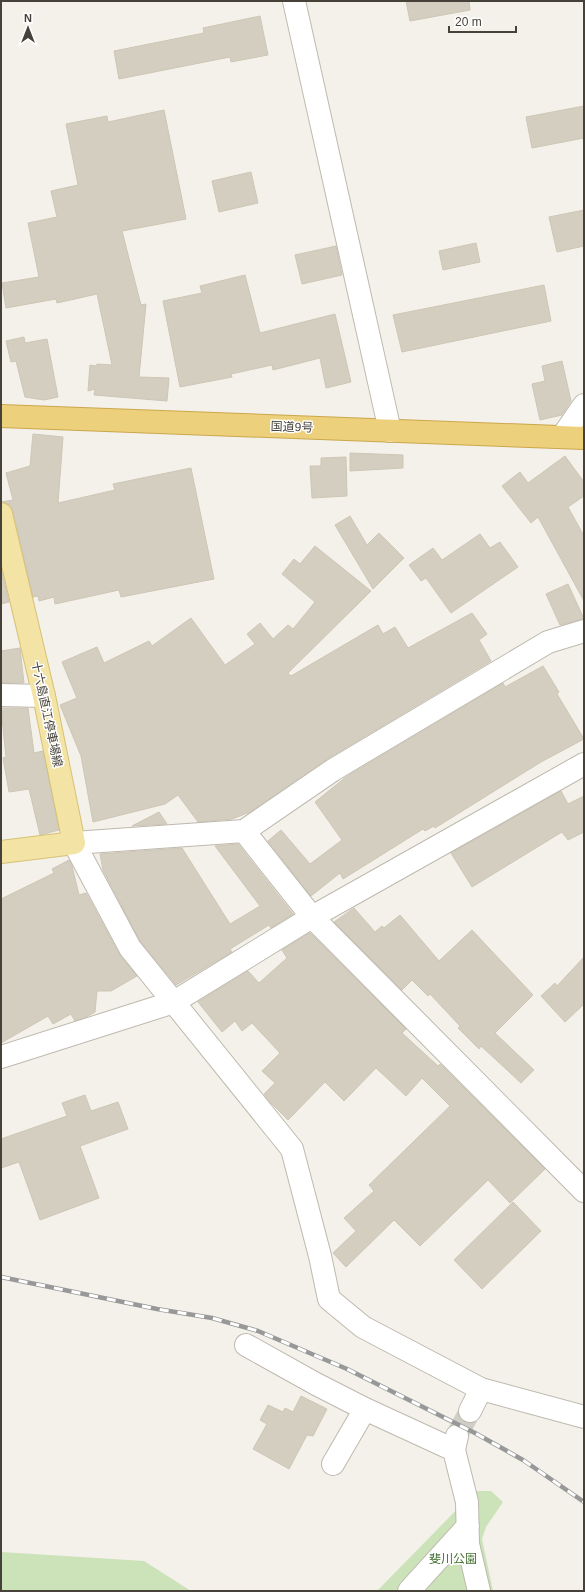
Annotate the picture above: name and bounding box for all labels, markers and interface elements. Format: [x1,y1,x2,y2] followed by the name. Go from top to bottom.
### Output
[8,8,48,48] north arrow
[449,8,516,34] scale bar
[24,12,32,24] text: N
[455,15,482,29] text: 20 m
[270,419,314,435] street label: 国道9号
[29,660,65,768] street label: 十六島直江停車場線
[429,1552,477,1566] park label: 斐川公園

